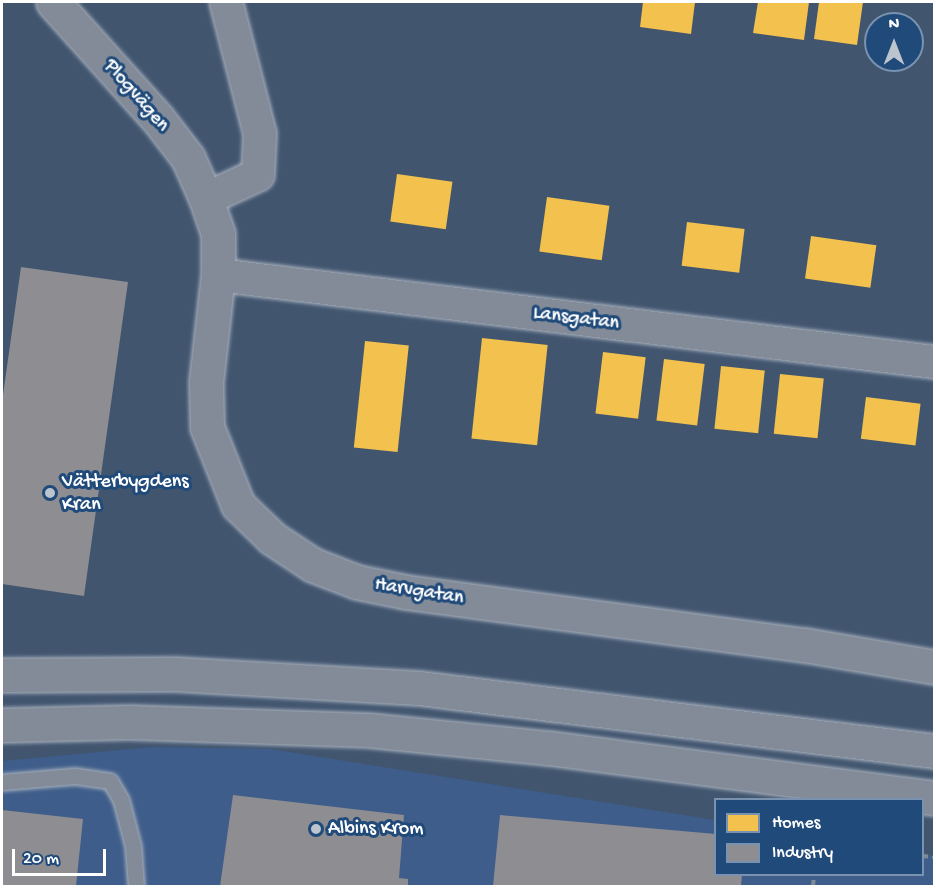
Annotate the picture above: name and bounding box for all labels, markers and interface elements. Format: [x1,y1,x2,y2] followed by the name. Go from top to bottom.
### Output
[864,12,924,72] north arrow
[889,16,899,35] text: N
[98,55,174,137] street label: Plogvägen
[532,302,620,336] street label: Lansgatan
[62,470,189,517] place label: Vätterbygdens Kran
[43,486,57,500] marker: Vätterbygdens Kran
[373,573,465,611] street label: Harvgatan
[714,798,924,876] legend
[772,813,820,834] text: Homes
[328,817,423,841] place label: Albins Krom
[309,822,323,836] marker: Albins Krom
[15,837,110,875] scale bar
[772,843,833,864] text: Industry
[23,849,59,870] text: 20 m

